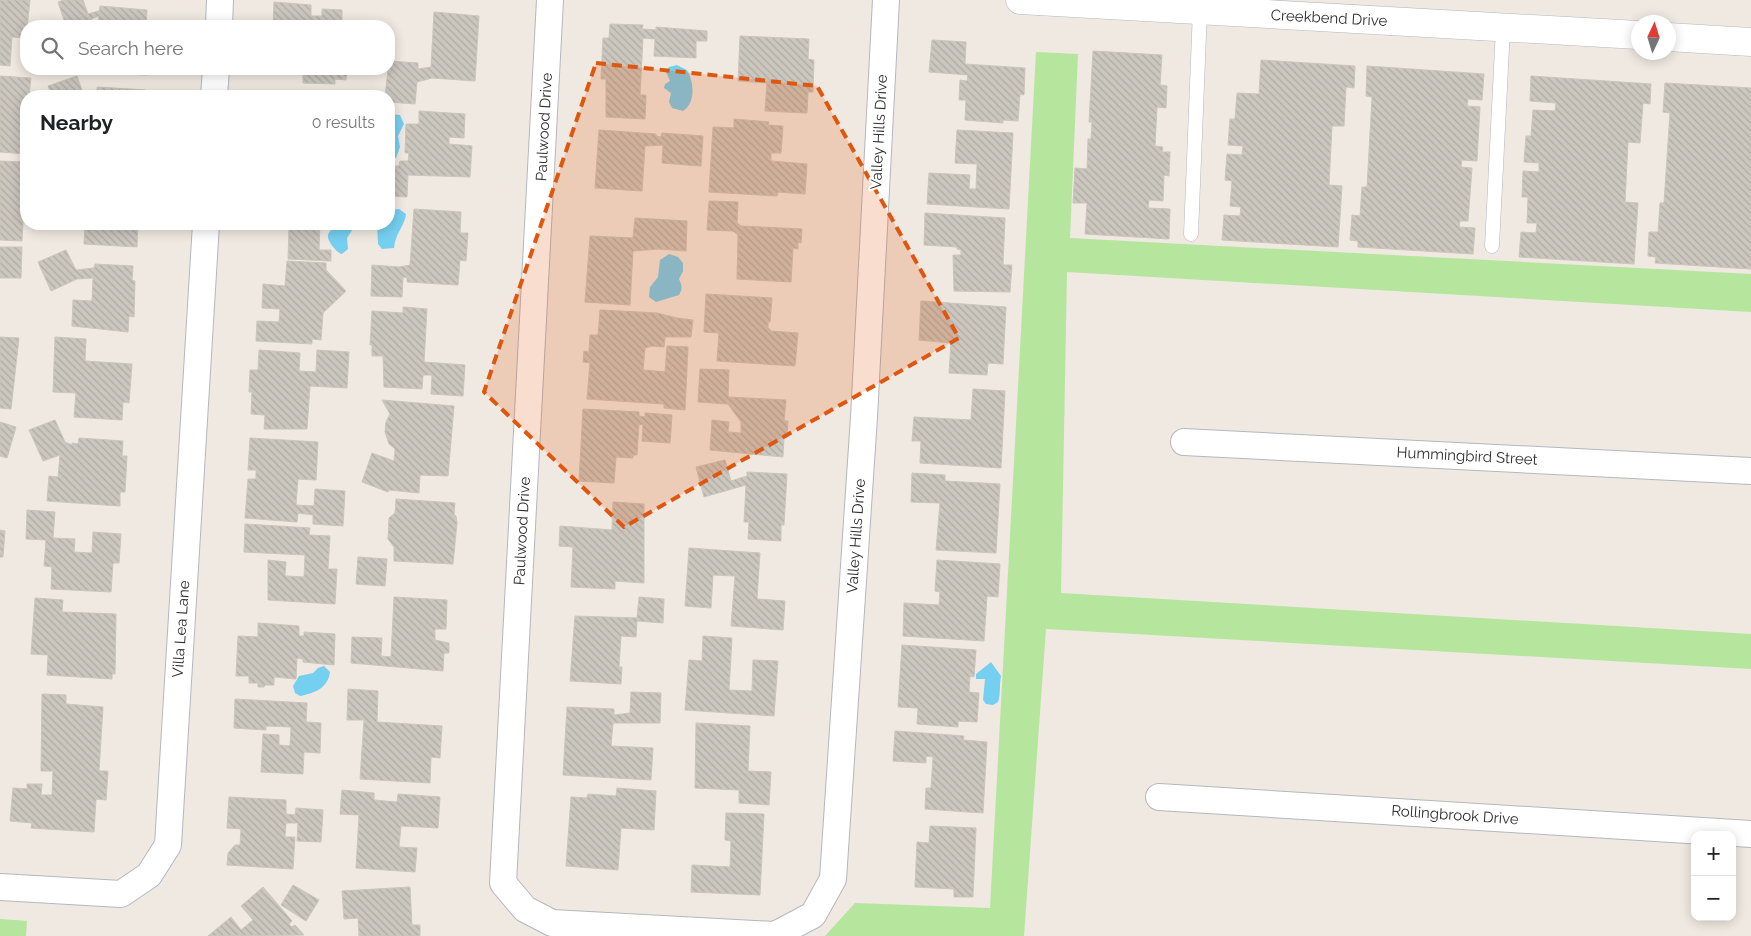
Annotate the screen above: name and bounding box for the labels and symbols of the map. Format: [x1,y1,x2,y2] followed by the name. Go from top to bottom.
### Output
[1270,6,1388,30] street label: Creekbend Drive
[1631,15,1676,60] north arrow
[532,72,556,182] street label: Paulwood Drive
[867,74,891,190] street label: Valley Hills Drive
[1396,443,1538,469] street label: Hummingbird Street
[510,476,534,586] street label: Paulwood Drive
[843,478,869,594] street label: Valley Hills Drive
[169,580,193,678] street label: Villa Lea Lane
[1391,802,1519,828] street label: Rollingbrook Drive

